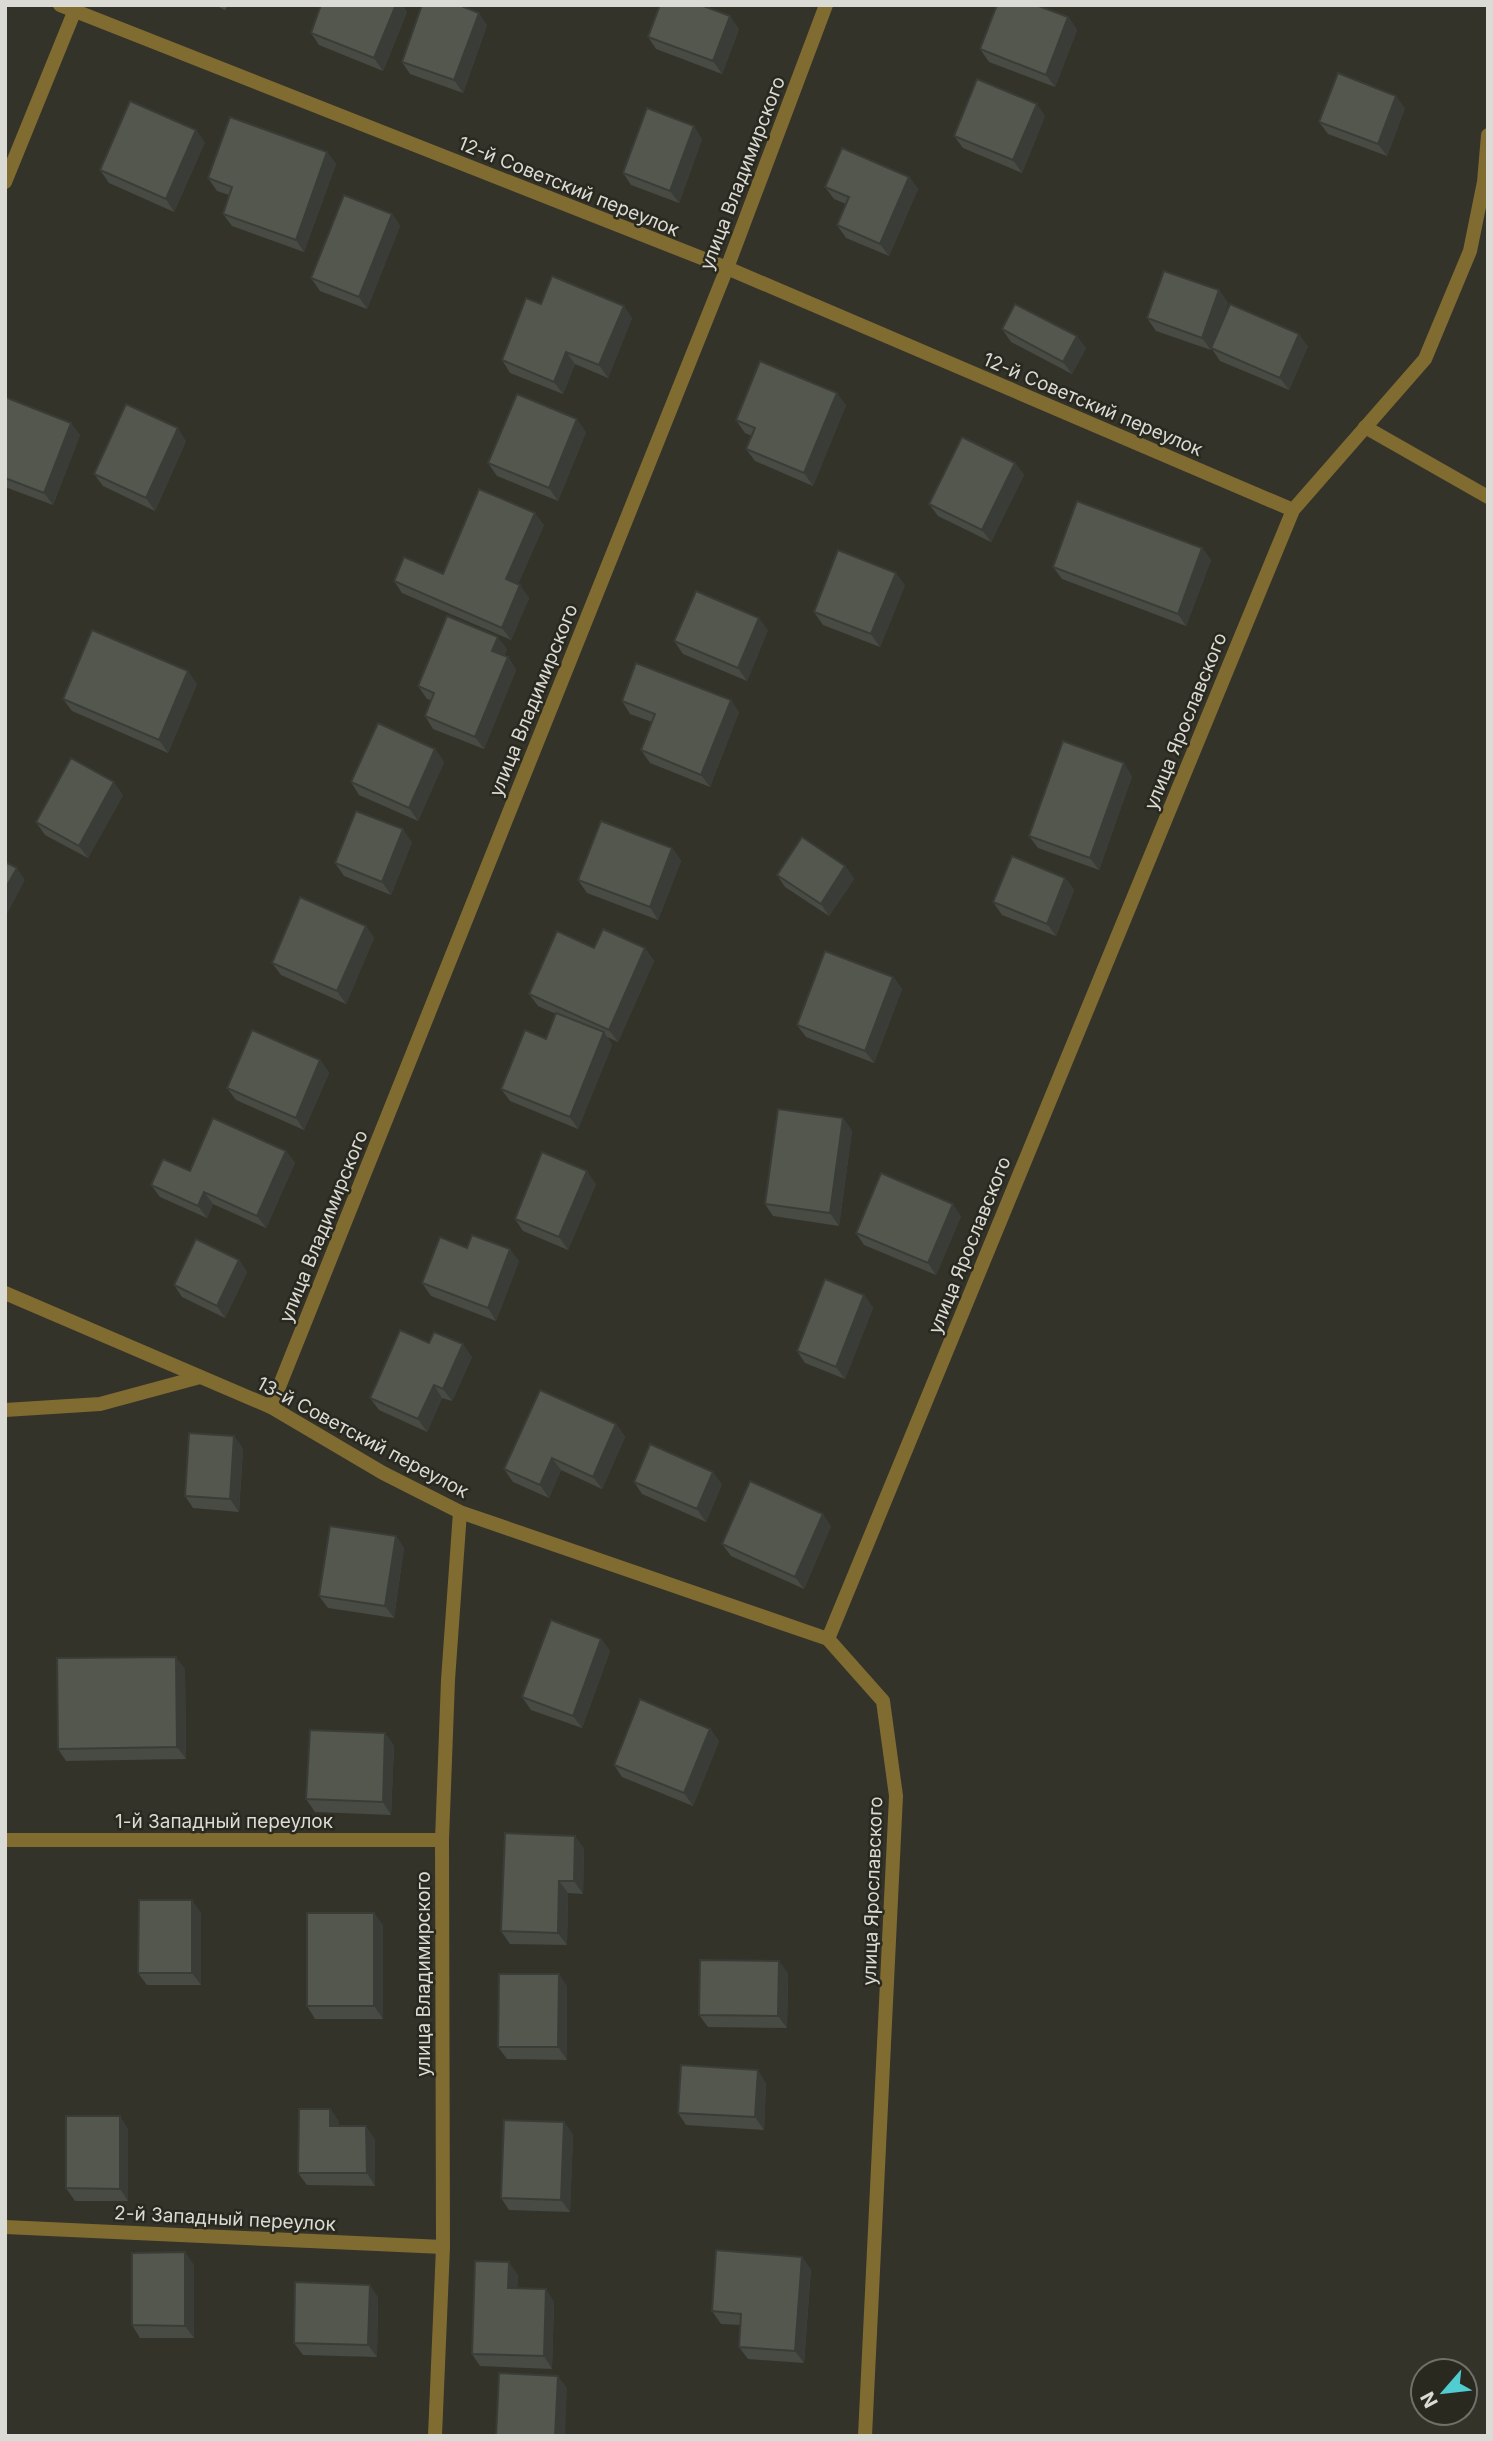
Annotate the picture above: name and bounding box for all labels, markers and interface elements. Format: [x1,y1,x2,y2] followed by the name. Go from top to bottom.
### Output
[695,73,790,273] street label: улица Владимирского
[455,132,683,242] street label: 12-й Советский переулок
[980,348,1207,461] street label: 12-й Советский переулок
[484,601,583,800] street label: улица Владимирского
[1139,629,1232,813] street label: улица Ярославского
[274,1127,373,1326] street label: улица Владимирского
[923,1153,1016,1337] street label: улица Ярославского
[253,1372,473,1503] street label: 13-й Советский переулок
[858,1796,887,1986] street label: улица Ярославского
[115,1810,334,1833] street label: 1-й Западный переулок
[412,1871,435,2077] street label: улица Владимирского
[114,2201,337,2236] street label: 2-й Западный переулок
[1409,2357,1479,2427] north arrow
[1416,2388,1443,2412] text: N

